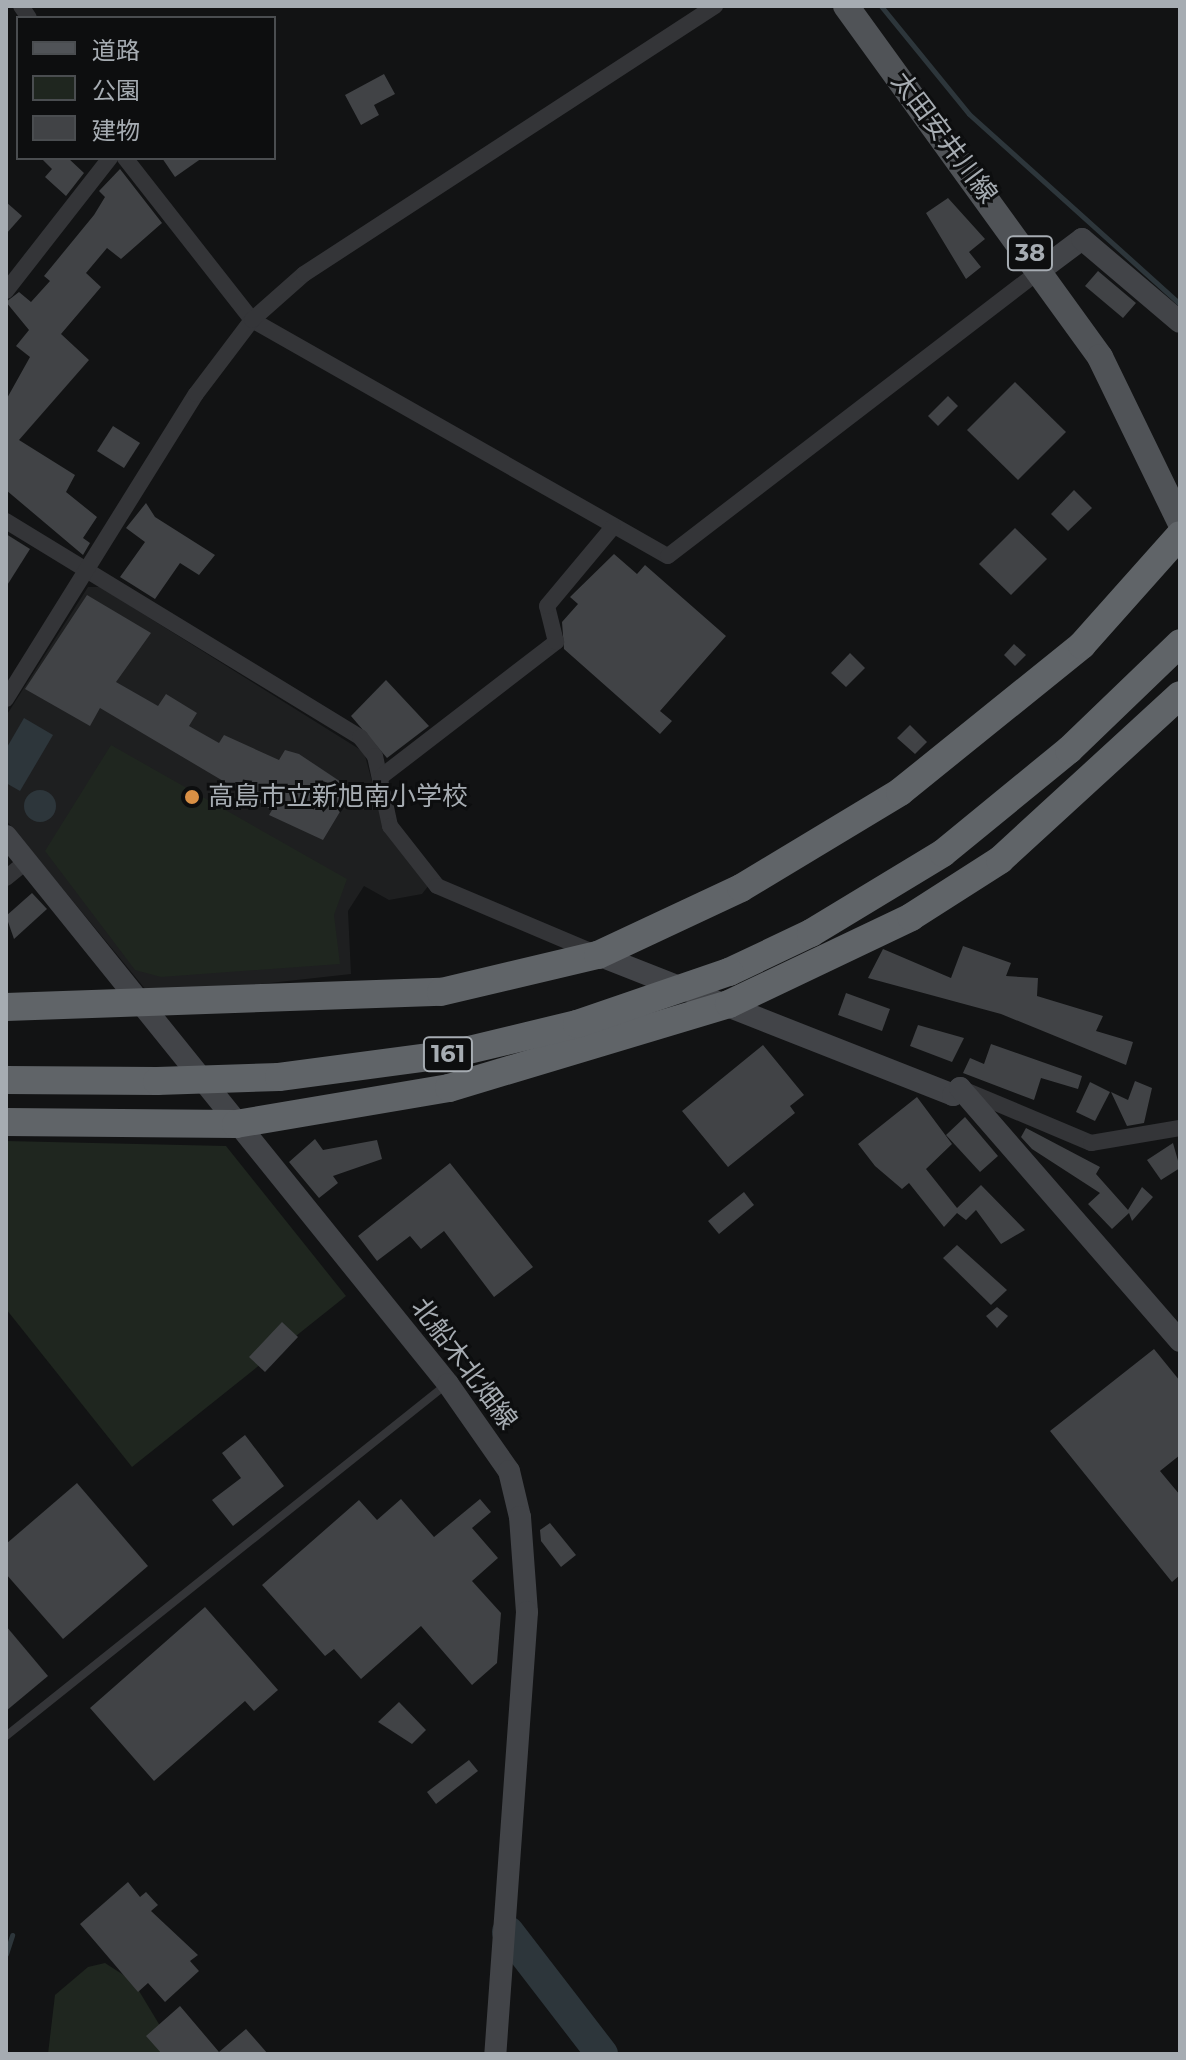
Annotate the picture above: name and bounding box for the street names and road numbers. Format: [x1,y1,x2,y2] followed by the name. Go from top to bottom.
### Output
[885,66,1003,210] street label: 太田安井川線
[1006,233,1054,273] road number: 38
[422,1034,474,1074] road number: 161
[405,1292,523,1436] street label: 北船木北畑線

